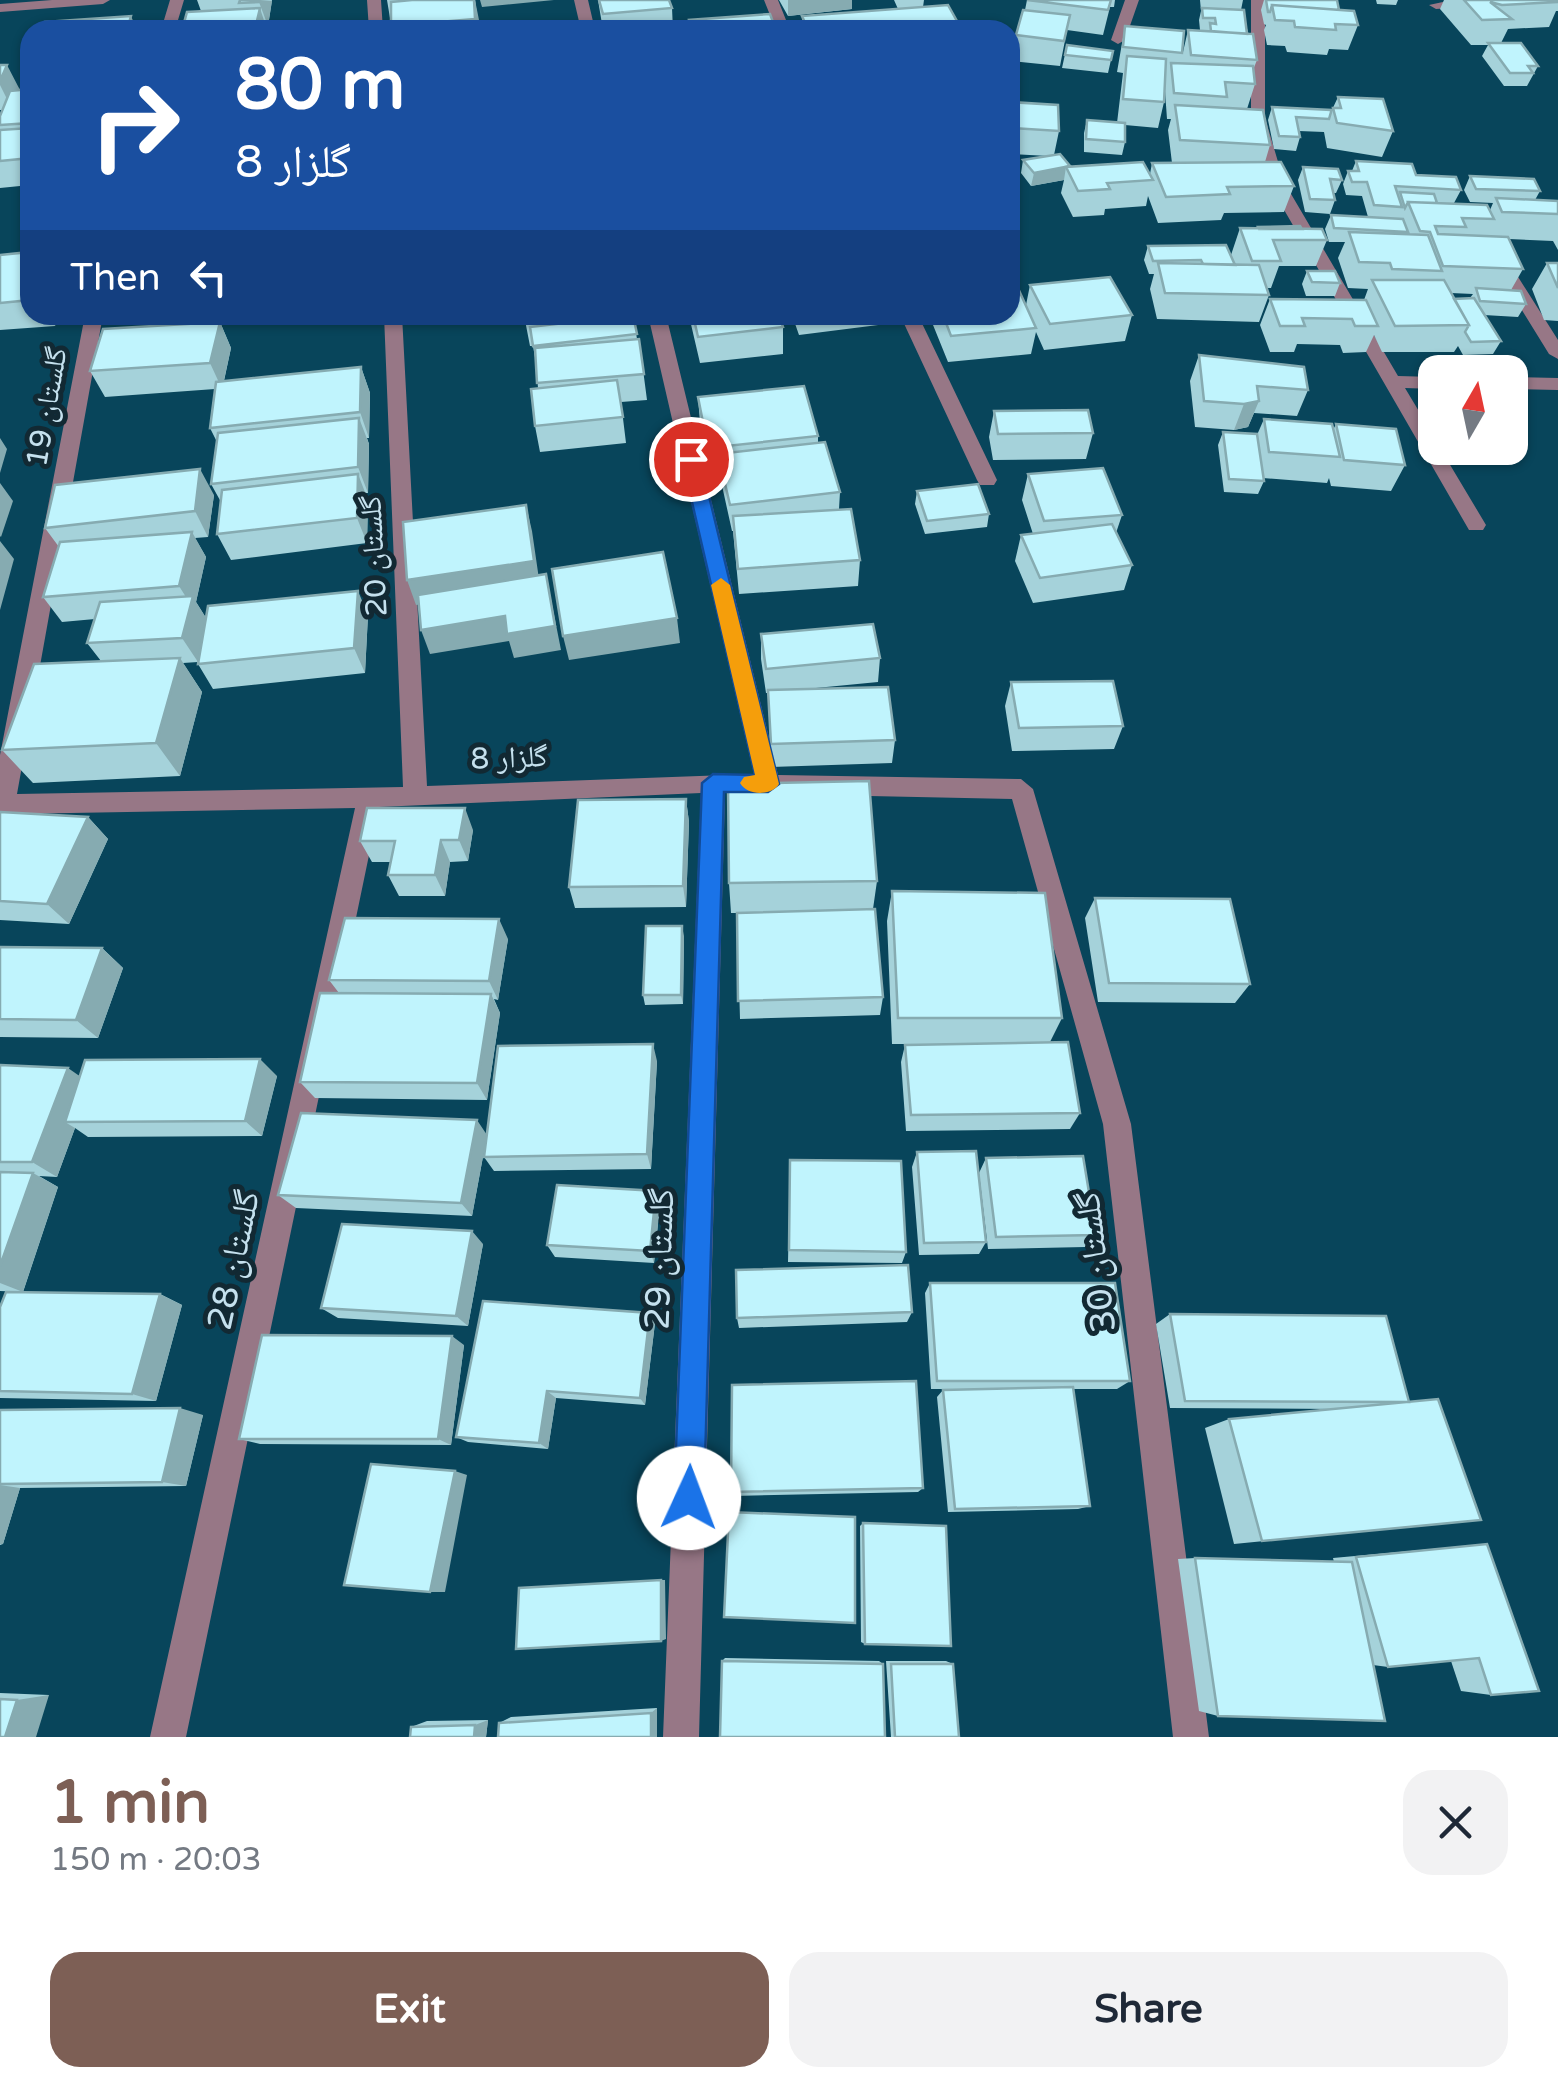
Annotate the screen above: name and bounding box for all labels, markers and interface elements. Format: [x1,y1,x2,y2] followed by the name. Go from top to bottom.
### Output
[235,44,405,128] text: 80 m
[70,60,200,190] icon: right
[235,136,351,190] text: گلزار 8
[181,250,236,305] icon: left
[70,255,161,301] text: Then
[18,344,76,470] street label: گلستان 19
[1418,355,1528,465] north arrow
[1418,355,1528,465] map controls
[649,417,734,502] pin
[664,432,719,487] icon: arrive
[352,495,396,617] street label: گلستان 20
[470,738,548,778] street label: گلزار 8
[199,1187,269,1333] street label: گلستان 28
[637,1188,683,1330] street label: گلستان 29
[1067,1189,1125,1335] street label: گلستان 30
[637,1446,741,1550] position arrow
[50,1767,210,1839] text: 1 min
[1403,1770,1508,1875] button: close
[50,1841,262,1879] text: 150 m · 20:03
[50,1952,769,2067] button: Exit
[789,1952,1508,2067] button: Share

